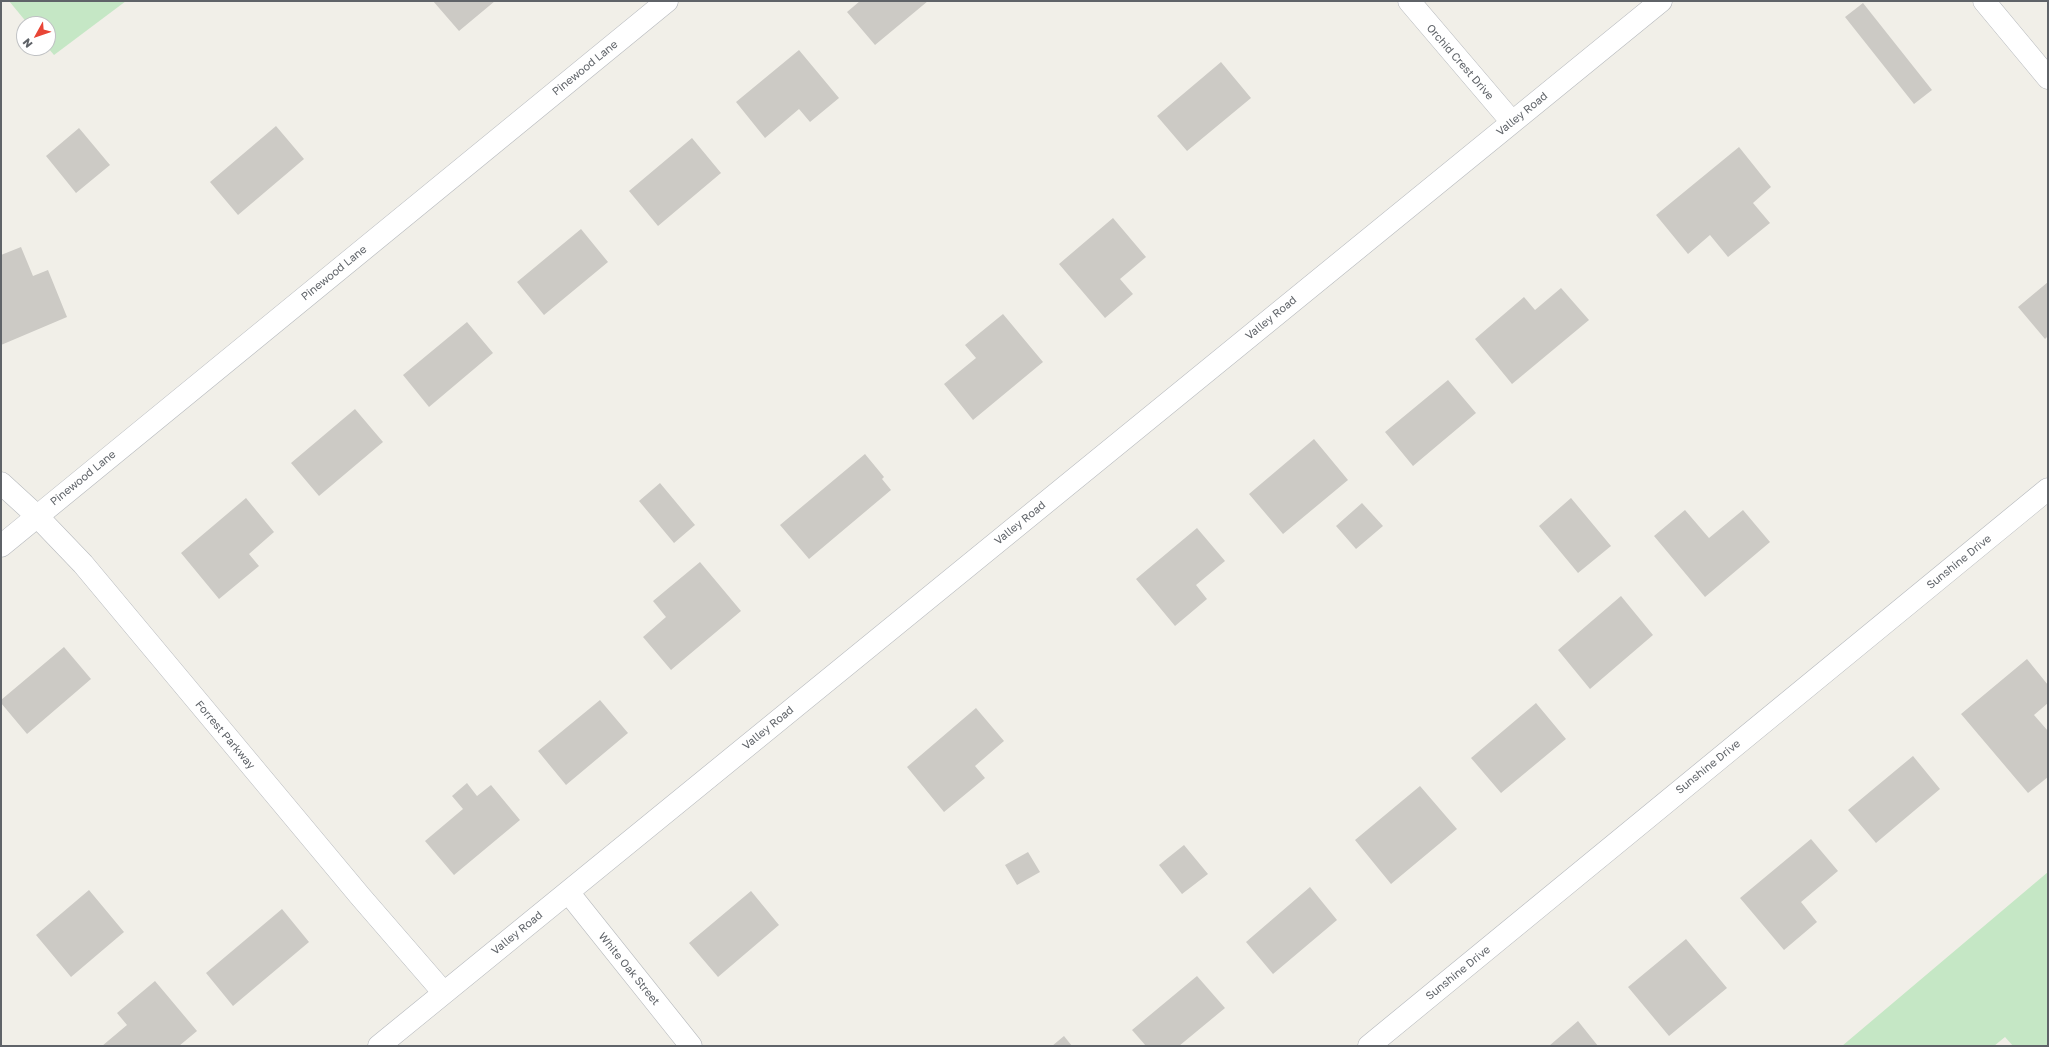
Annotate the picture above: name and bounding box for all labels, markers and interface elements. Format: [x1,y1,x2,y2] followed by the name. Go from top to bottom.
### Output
[16,16,56,56] north arrow
[1424,22,1496,102] street label: Orchid Crest Drive
[20,36,35,51] text: N
[550,38,620,98] street label: Pinewood Lane
[1494,89,1550,139] street label: Valley Road
[299,243,369,303] street label: Pinewood Lane
[1243,293,1299,343] street label: Valley Road
[48,448,118,508] street label: Pinewood Lane
[992,498,1048,548] street label: Valley Road
[1924,532,1994,592] street label: Sunshine Drive
[192,698,258,772] street label: Forrest Parkway
[740,703,796,753] street label: Valley Road
[1673,737,1743,797] street label: Sunshine Drive
[489,908,545,958] street label: Valley Road
[596,930,662,1008] street label: White Oak Street
[1423,943,1493,1003] street label: Sunshine Drive

